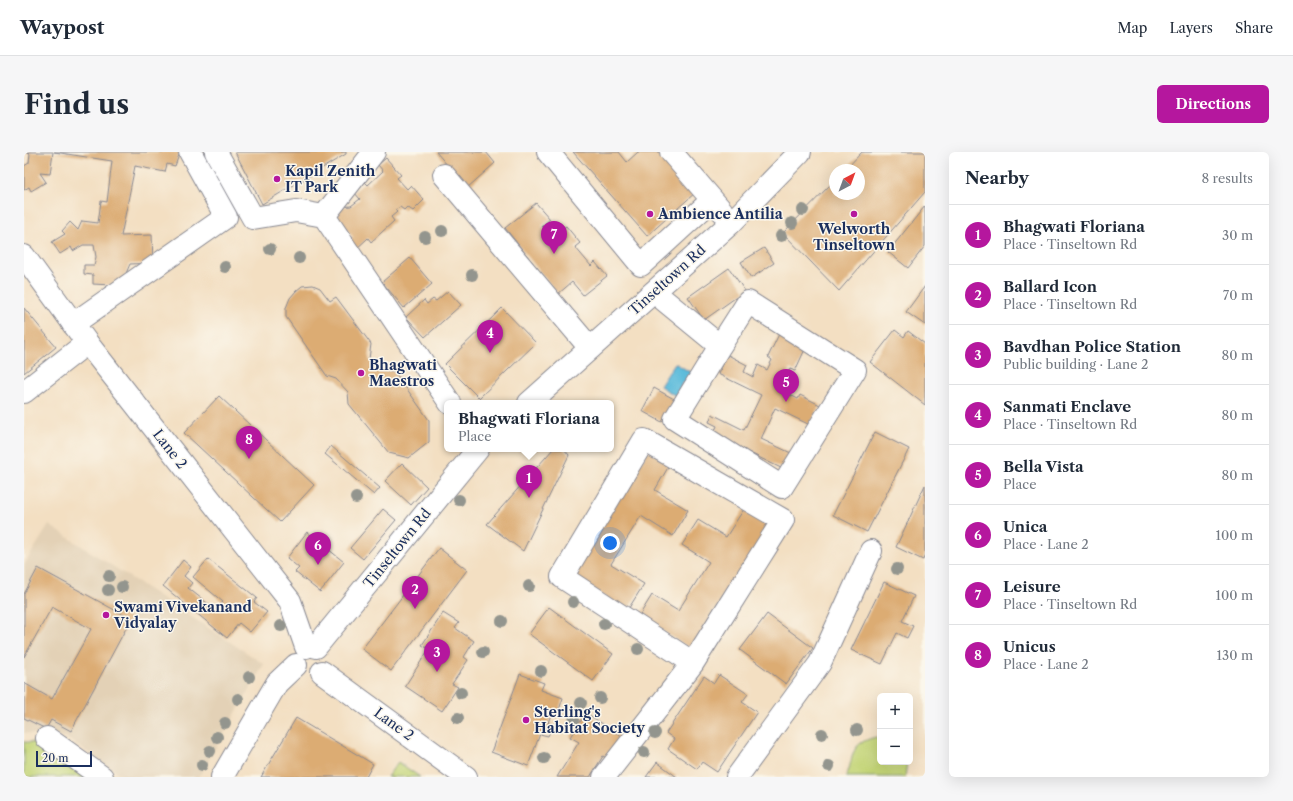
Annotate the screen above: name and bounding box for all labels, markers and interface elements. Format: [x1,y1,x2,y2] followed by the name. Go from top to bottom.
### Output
[20,16,104,39] text: Waypost
[1117,19,1147,37] text: Map
[1169,19,1213,37] text: Layers
[1235,19,1273,37] text: Share
[1157,85,1269,123] button: Directions
[24,87,129,121] text: Find us
[285,162,376,196] place label: Kapil Zenith IT Park
[829,164,865,200] north arrow
[965,168,1029,188] text: Nearby
[1201,170,1253,186] text: 8 results
[272,174,282,184] marker: Kapil Zenith IT Park
[657,205,784,223] place label: Ambience Antilia
[645,209,655,219] marker: Ambience Antilia
[849,209,859,219] marker: Welworth Tinseltown
[1003,217,1145,236] text: Bhagwati Floriana
[813,220,895,254] place label: Welworth Tinseltown
[541,221,567,254] pin: 7
[975,227,981,243] text: 1
[1222,227,1253,243] text: 30 m
[1003,236,1137,252] text: Place · Tinseltown Rd
[625,240,710,319] street label: Tinseltown Rd
[1003,277,1097,296] text: Ballard Icon
[974,287,982,303] text: 2
[1223,287,1253,303] text: 70 m
[1003,296,1137,312] text: Place · Tinseltown Rd
[477,320,503,353] pin: 4
[1003,337,1181,356] text: Bavdhan Police Station
[974,347,982,363] text: 3
[1221,347,1253,363] text: 80 m
[369,356,437,390] place label: Bhagwati Maestros
[1003,356,1148,372] text: Public building · Lane 2
[356,368,366,378] marker: Bhagwati Maestros
[773,369,799,402] pin: 5
[1003,397,1131,416] text: Sanmati Enclave
[444,400,614,452] popup
[974,407,982,423] text: 4
[1221,407,1253,423] text: 80 m
[458,409,600,428] text: Bhagwati Floriana
[1003,416,1137,432] text: Place · Tinseltown Rd
[149,426,191,472] street label: Lane 2
[236,426,262,459] pin: 8
[458,428,491,444] text: Place
[1003,457,1084,476] text: Bella Vista
[516,465,542,498] pin: 1
[974,467,982,483] text: 5
[1221,467,1253,483] text: 80 m
[1003,476,1036,492] text: Place
[359,504,435,592] street label: Tinseltown Rd
[1003,517,1047,536] text: Unica
[974,527,982,543] text: 6
[1215,527,1253,543] text: 100 m
[305,532,331,565] pin: 6
[600,533,620,553] your location
[1003,536,1089,552] text: Place · Lane 2
[402,576,428,609] pin: 2
[1003,577,1061,596] text: Leisure
[975,587,981,603] text: 7
[1215,587,1253,603] text: 100 m
[1003,596,1137,612] text: Place · Tinseltown Rd
[113,598,252,632] place label: Swami Vivekanand Vidyalay
[101,610,111,620] marker: Swami Vivekanand Vidyalay
[1003,637,1056,656] text: Unicus
[424,639,450,672] pin: 3
[974,647,982,663] text: 8
[1217,647,1253,663] text: 130 m
[1003,656,1089,672] text: Place · Lane 2
[877,693,913,765] map controls
[877,693,913,729] button: +
[534,703,645,737] place label: Sterling's Habitat Society
[371,704,417,744] street label: Lane 2
[521,715,531,725] marker: Sterling's Habitat Society
[877,729,913,765] button: −
[36,749,92,768] scale bar
[42,751,68,765] text: 20 m

